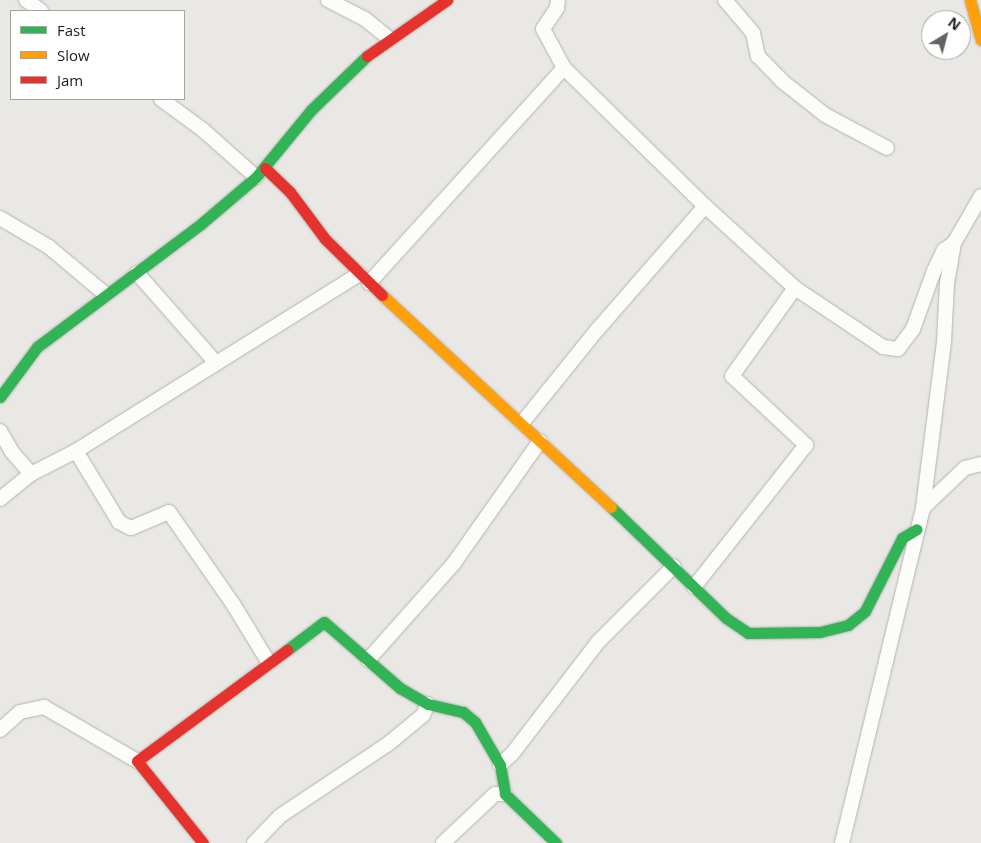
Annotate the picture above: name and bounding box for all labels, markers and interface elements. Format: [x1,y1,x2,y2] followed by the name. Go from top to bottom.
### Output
[10,10,185,100] legend
[921,10,971,60] north arrow
[944,12,965,34] text: N
[57,20,86,40] text: Fast
[57,45,90,65] text: Slow
[57,70,83,90] text: Jam

